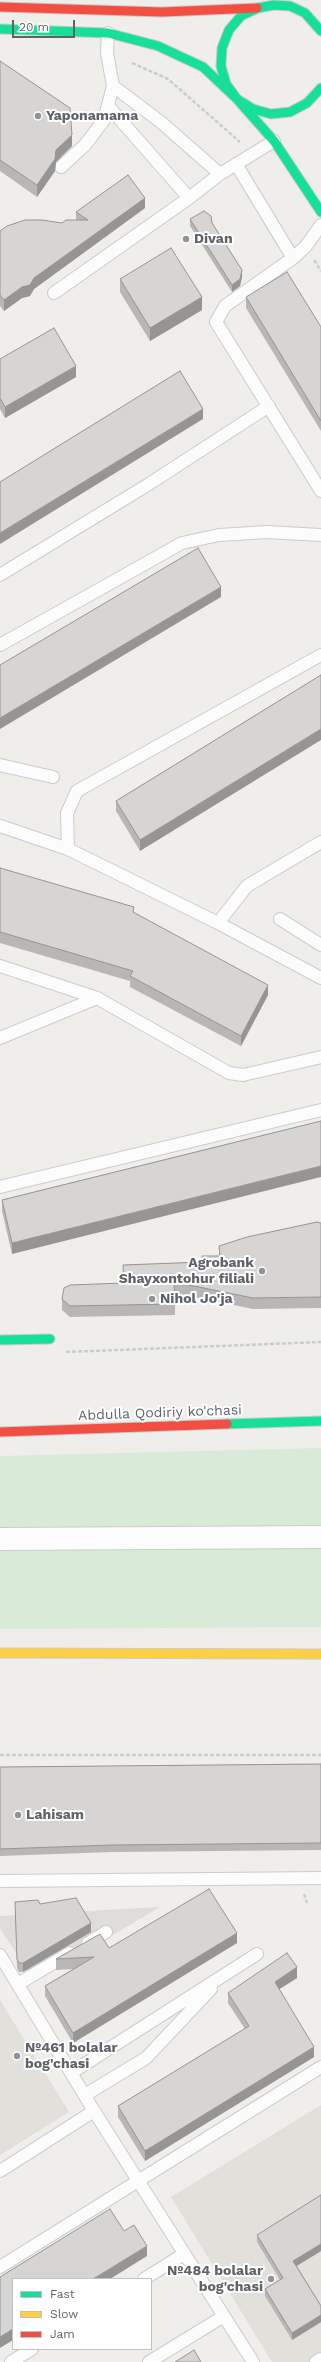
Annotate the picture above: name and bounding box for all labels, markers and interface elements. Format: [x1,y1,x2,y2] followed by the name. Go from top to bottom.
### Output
[14,12,77,38] scale bar
[19,20,49,34] text: 20 m
[46,108,138,124] place label: Yaponamama
[33,111,43,121] marker: Yaponamama
[194,231,233,247] place label: Divan
[181,234,191,244] marker: Divan
[119,1255,254,1288] place label: Agrobank Shayxontohur filiali
[257,1266,267,1276] marker: Agrobank Shayxontohur filiali
[160,1291,233,1307] place label: Nihol Jo'ja
[147,1294,157,1304] marker: Nihol Jo'ja
[78,1402,242,1424] street label: Abdulla Qodiriy ko'chasi
[26,1807,84,1823] place label: Lahisam
[13,1810,23,1820] marker: Lahisam
[25,2040,118,2072] place label: №461 bolalar bog'chasi
[12,2051,22,2061] marker: №461 bolalar bog'chasi
[167,2263,263,2296] place label: №484 bolalar bog'chasi
[266,2274,276,2284] marker: №484 bolalar bog'chasi
[12,2278,152,2350] legend
[50,2287,75,2301] text: Fast
[50,2307,78,2321] text: Slow
[50,2327,75,2341] text: Jam

